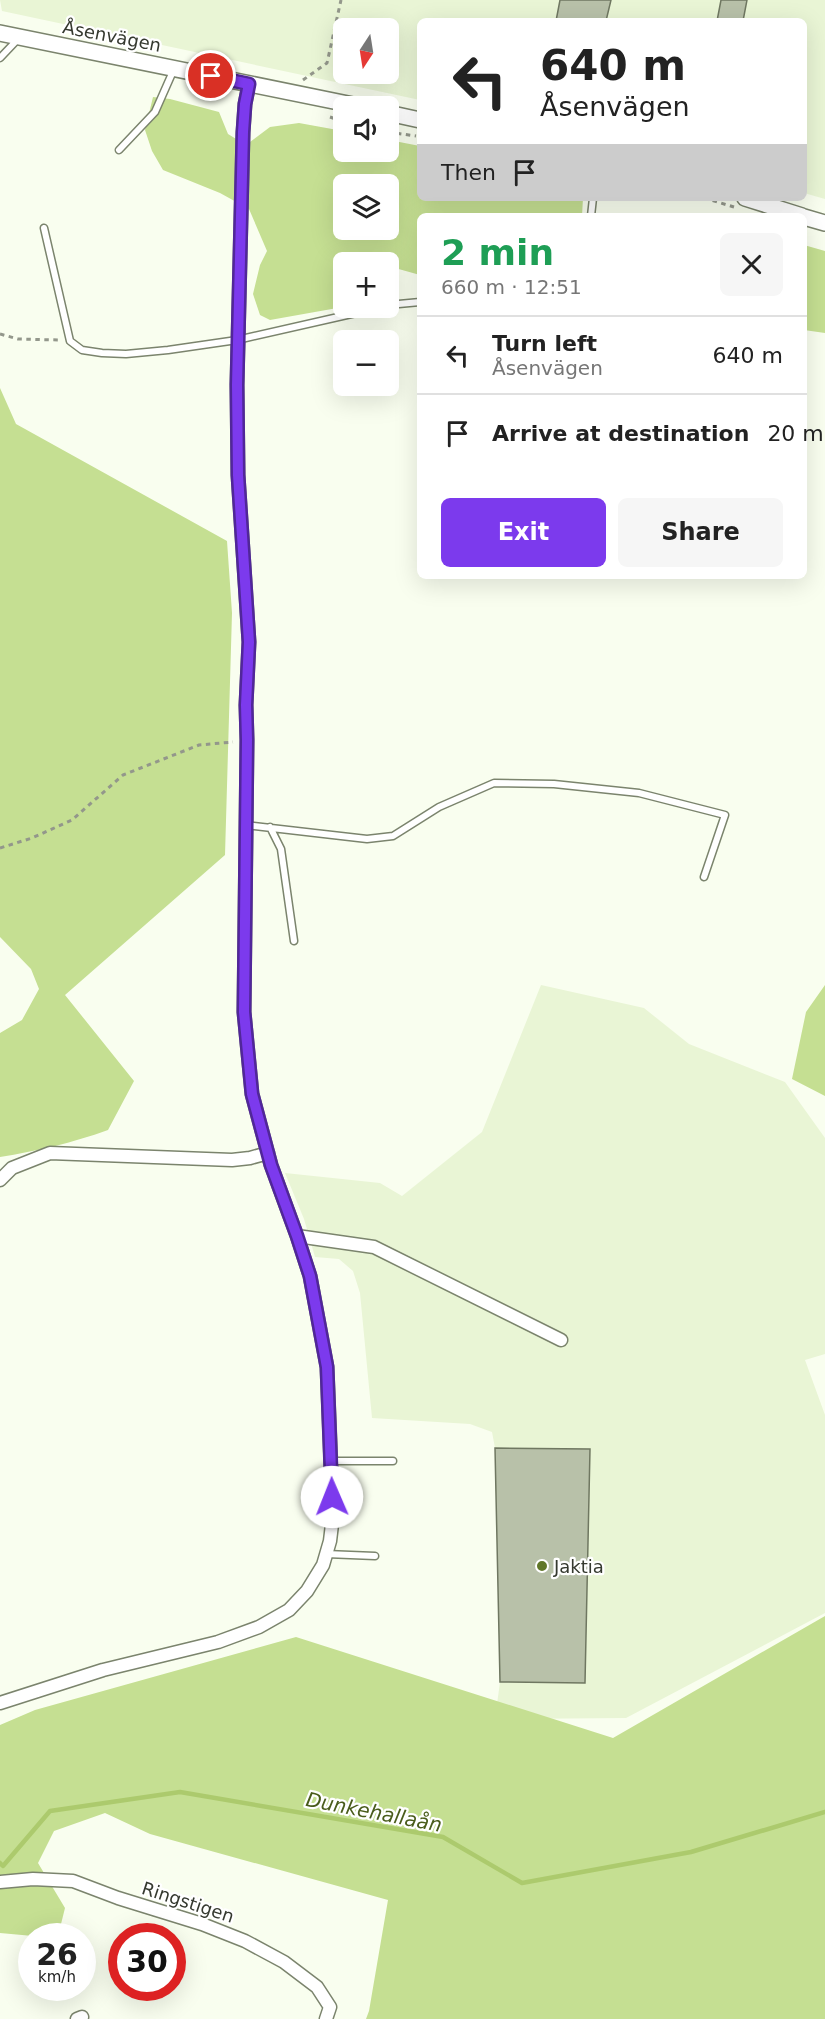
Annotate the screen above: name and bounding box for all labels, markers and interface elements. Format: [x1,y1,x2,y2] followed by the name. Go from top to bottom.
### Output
[61,16,163,56] street label: Åsenvägen
[333,18,399,84] north arrow
[333,18,399,396] map controls
[540,41,686,90] text: 640 m
[441,42,519,120] icon: left
[185,50,236,101] pin
[194,59,227,92] icon: arrive
[540,91,690,122] text: Åsenvägen
[333,96,399,162] button: sound
[508,156,541,189] icon: arrive
[441,160,496,185] text: Then
[333,174,399,240] button: layers
[441,232,554,273] text: 2 min
[720,233,783,296] button: close
[333,252,399,318] button: +
[441,275,582,299] text: 660 m · 12:51
[333,330,399,396] button: −
[492,331,597,356] text: Turn left
[441,339,474,372] icon: left
[713,343,783,368] text: 640 m
[492,356,603,380] text: Åsenvägen
[441,417,474,450] icon: arrive
[492,421,749,446] text: Arrive at destination
[767,421,824,446] text: 20 m
[441,498,606,567] button: Exit
[618,498,783,567] button: Share
[300,1465,364,1529] position arrow
[553,1556,604,1577] place label: Jaktia
[535,1559,549,1573] marker: Jaktia
[304,1787,444,1837] water label: Dunkehallaån
[139,1877,237,1927] street label: Ringstigen
[108,1923,186,2001] speed limit sign: 30
[36,1937,78,1972] text: 26
[38,1968,76,1986] text: km/h

